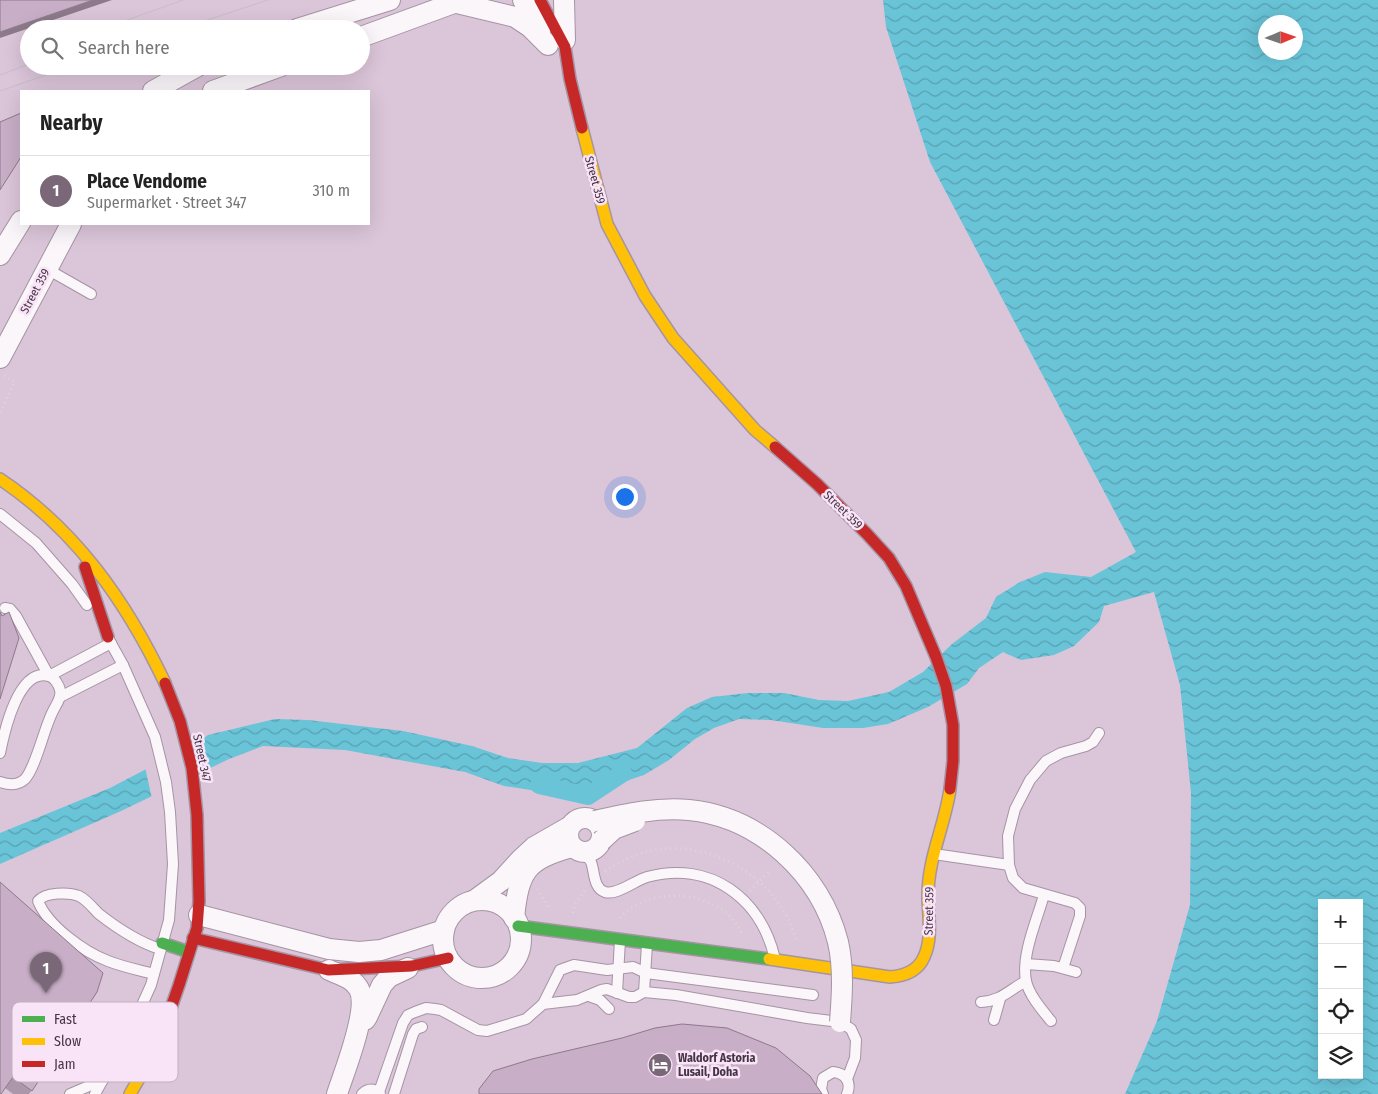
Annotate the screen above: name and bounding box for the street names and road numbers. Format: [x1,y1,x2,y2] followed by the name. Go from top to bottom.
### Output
[582,155,608,206] street label: Street 359
[17,266,53,316] street label: Street 359
[821,488,866,532] street label: Street 359
[190,733,214,783] street label: Street 347
[922,886,936,936] street label: Street 359

